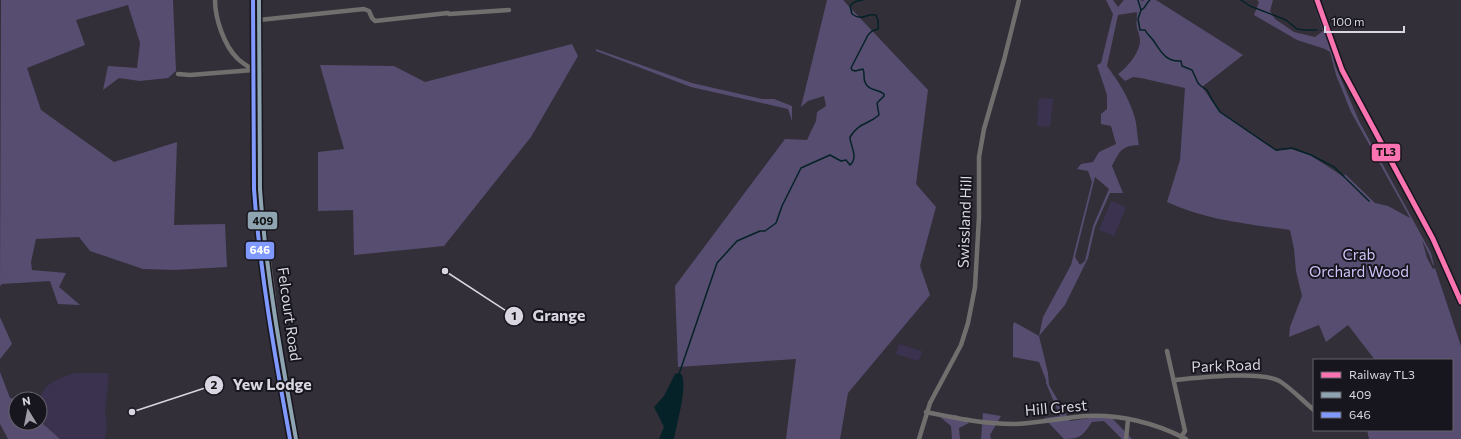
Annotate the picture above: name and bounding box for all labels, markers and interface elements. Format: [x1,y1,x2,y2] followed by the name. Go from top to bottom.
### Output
[1325,8,1404,34] scale bar
[1331,14,1365,28] text: 100 m
[1371,143,1401,162] line badge: TL3
[1376,145,1396,158] text: TL3
[953,175,975,268] street label: Swissland Hill
[247,211,278,230] line badge: 409
[253,214,274,227] text: 409
[245,241,275,260] line badge: 646
[250,243,270,256] text: 646
[1309,245,1409,280] park label: Crab Orchard Wood
[274,266,306,362] street label: Felcourt Road
[504,302,593,330] callout: Grange
[533,305,585,324] text: Grange
[511,308,517,322] text: 1
[1191,355,1261,375] street label: Park Road
[1313,359,1453,431] legend
[1349,367,1415,381] text: Railway TL3
[204,371,319,399] callout: Yew Lodge
[232,374,312,393] text: Yew Lodge
[211,377,218,391] text: 2
[1349,387,1371,401] text: 409
[8,391,48,431] north arrow
[21,394,31,408] text: N
[1024,395,1088,419] street label: Hill Crest
[1349,407,1371,421] text: 646

